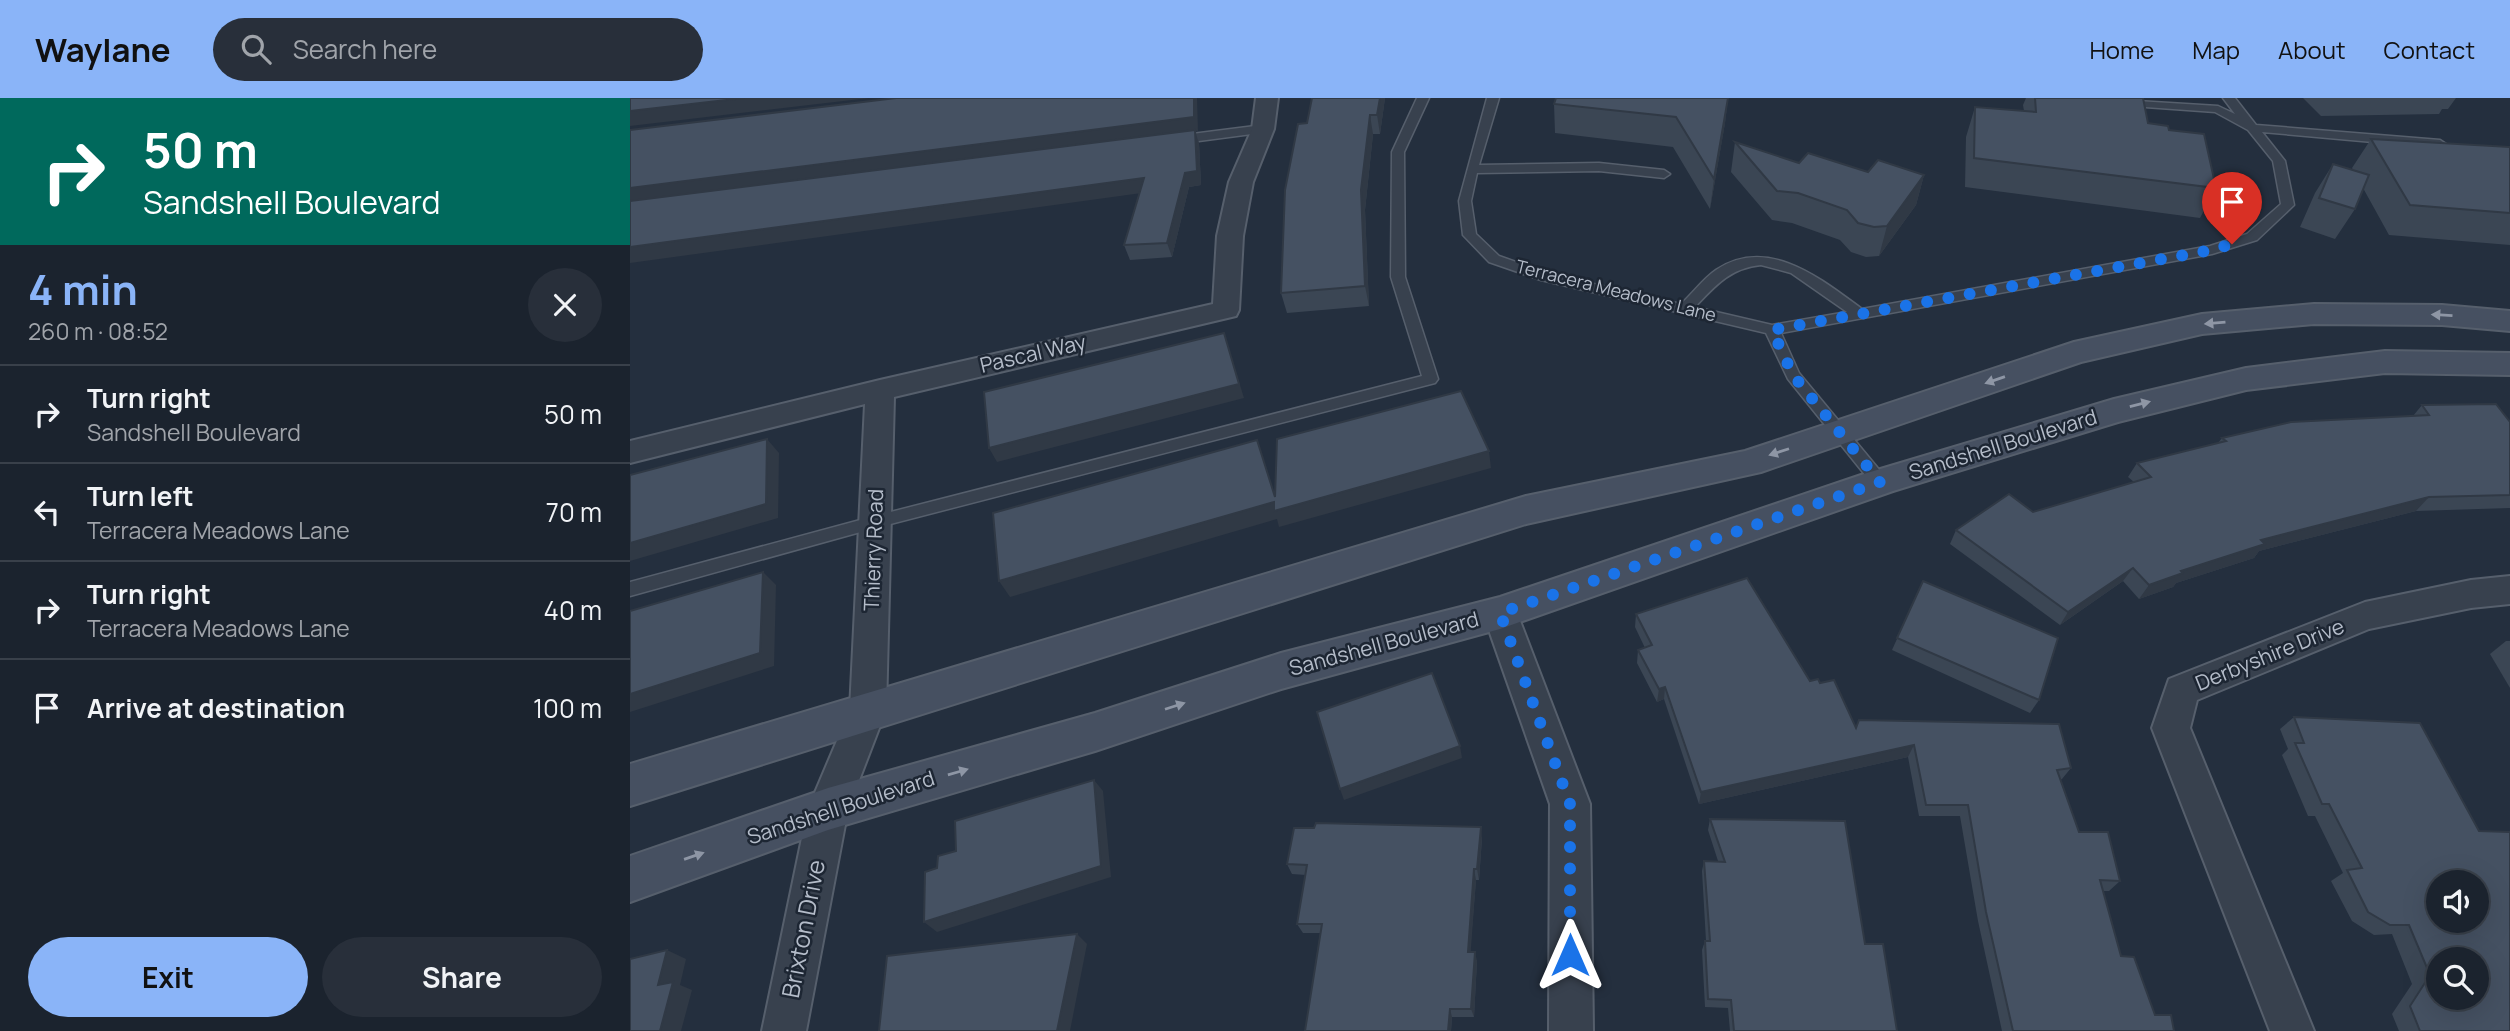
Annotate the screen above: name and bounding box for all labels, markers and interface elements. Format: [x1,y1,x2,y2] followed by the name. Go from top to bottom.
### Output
[213,18,703,81] search box
[35,27,171,72] text: Waylane
[237,30,275,68] icon: search
[293,31,437,67] text: Search here
[2089,33,2154,66] text: Home
[2192,33,2240,66] text: Map
[2278,33,2346,66] text: About
[2384,33,2475,66] text: Contact
[143,116,258,183] text: 50 m
[28,126,119,217] icon: right
[2202,172,2262,244] pin
[143,180,441,224] text: Sandshell Boulevard
[2213,183,2251,221] icon: arrive
[1514,254,1719,327] street label: Terracera Meadows Lane
[28,260,138,318] text: 4 min
[528,268,602,342] button: close
[2431,310,2453,321] one-way arrow
[28,315,168,347] text: 260 m · 08:52
[2204,318,2226,329] one-way arrow
[977,327,1089,379] street label: Pascal Way
[1984,375,2005,386] one-way arrow
[87,380,211,416] text: Turn right
[28,395,66,433] icon: right
[544,396,602,432] text: 50 m
[2129,399,2151,410] one-way arrow
[1905,402,2100,486] street label: Sandshell Boulevard
[87,416,301,448] text: Sandshell Boulevard
[1769,447,1790,458] one-way arrow
[87,478,194,514] text: Turn left
[857,488,889,612] street label: Thierry Road
[28,493,66,531] icon: left
[546,494,602,530] text: 70 m
[87,514,350,546] text: Terracera Meadows Lane
[87,576,211,612] text: Turn right
[28,591,66,629] icon: right
[544,592,602,628] text: 40 m
[1286,604,1482,682] street label: Sandshell Boulevard
[2191,611,2348,697] street label: Derbyshire Drive
[87,612,350,644] text: Terracera Meadows Lane
[28,689,66,727] icon: arrive
[87,690,345,726] text: Arrive at destination
[533,690,602,726] text: 100 m
[1165,700,1186,711] one-way arrow
[744,764,938,851] street label: Sandshell Boulevard
[947,766,968,776] one-way arrow
[684,850,705,861] one-way arrow
[773,857,832,1001] street label: Brixton Drive
[2426,870,2489,1010] map controls
[2426,870,2489,933] button: sound
[1533,918,1607,992] position arrow
[28,937,308,1017] button: Exit
[322,937,602,1017] button: Share
[2426,947,2489,1010] button: search

